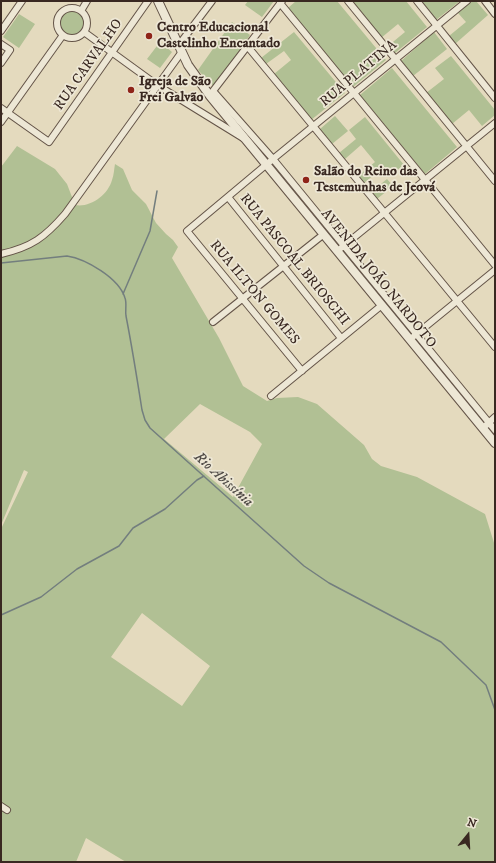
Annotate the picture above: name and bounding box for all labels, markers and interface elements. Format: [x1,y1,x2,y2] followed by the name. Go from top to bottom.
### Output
[51,16,127,114] street label: RUA CARVALHO
[157,20,280,52] place label: Centro Educacional Castelinho Encantado
[144,31,154,41] marker: Centro Educacional Castelinho Encantado
[317,37,401,111] street label: RUA PLATINA
[139,74,211,106] place label: Igreja de São Frei Galvão
[126,85,136,95] marker: Igreja de São Frei Galvão
[314,164,435,196] place label: Salão do Reino das Testemunhas de Jeová
[301,175,311,185] marker: Salão do Reino das Testemunhas de Jeová
[236,191,352,329] street label: RUA PASCOAL BRIOSCHI
[317,206,439,352] street label: AVENIDA JOÃO NARDOTO
[206,238,302,348] street label: RUA ILTON GOMES
[190,449,256,511] water label: Rio Abissínia
[448,815,488,855] north arrow
[465,816,478,832] text: N

